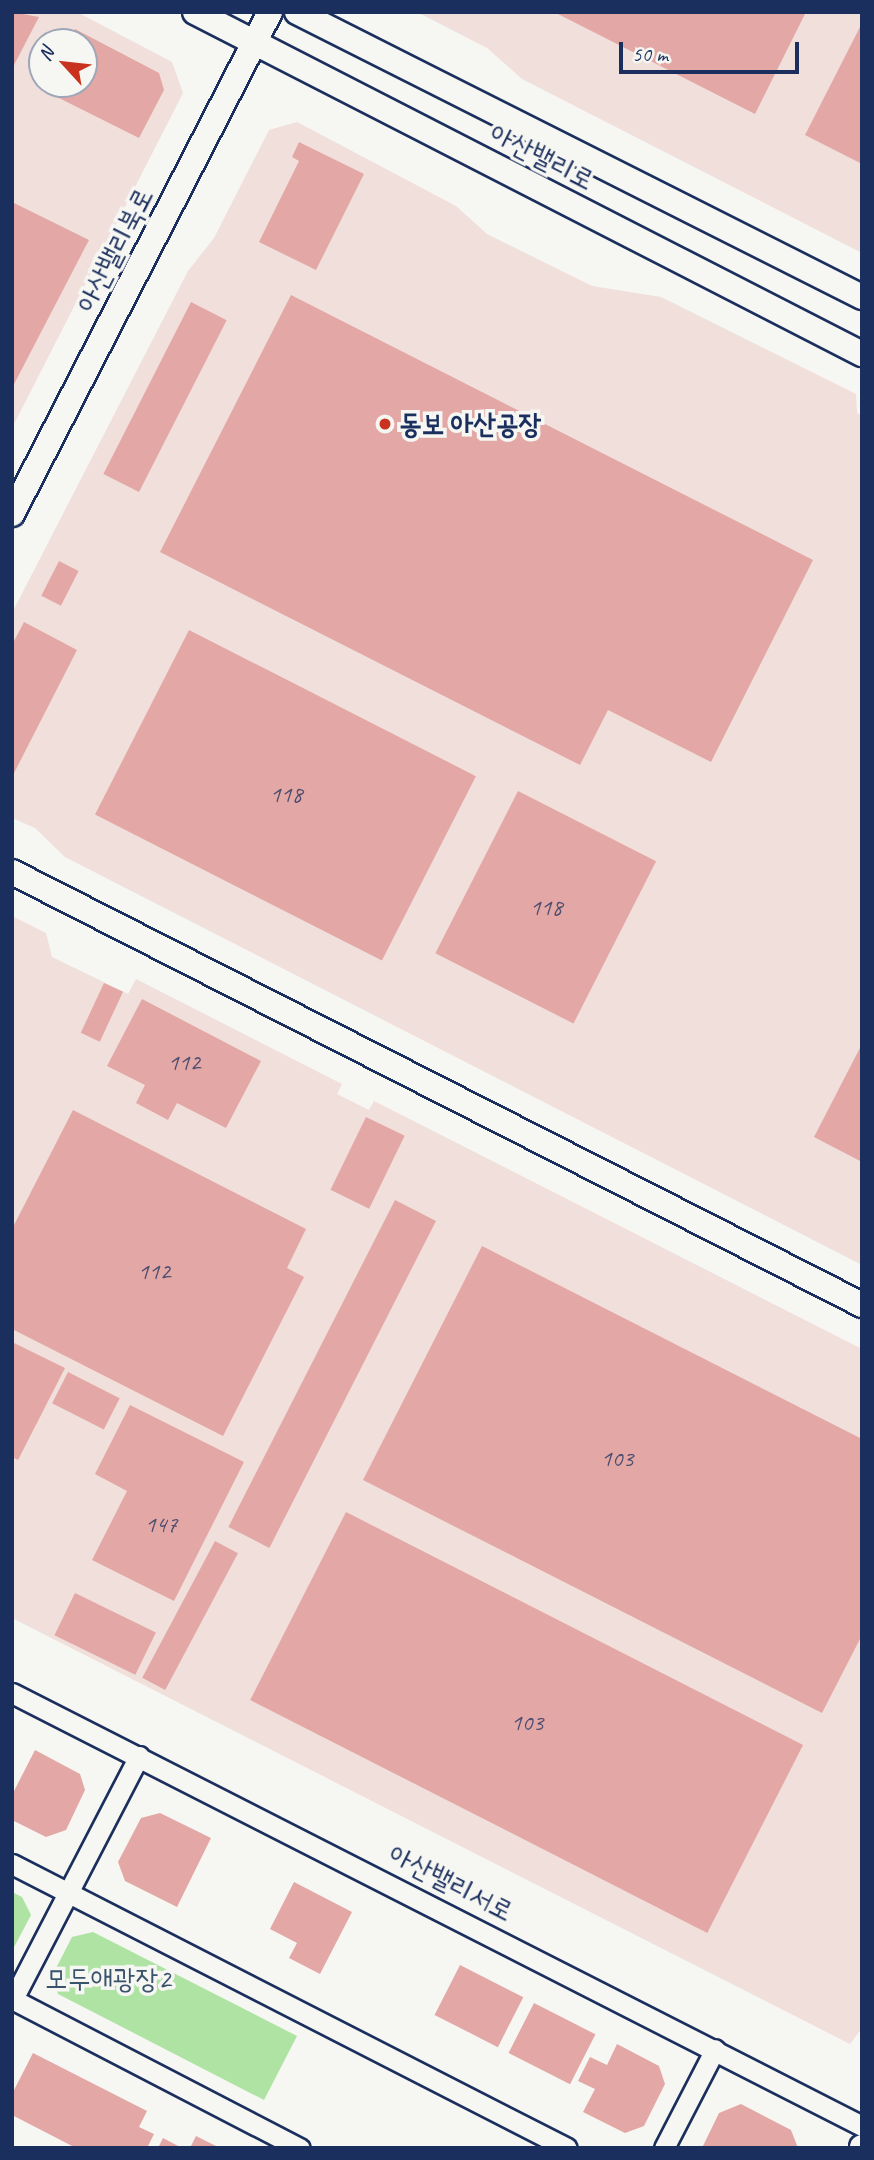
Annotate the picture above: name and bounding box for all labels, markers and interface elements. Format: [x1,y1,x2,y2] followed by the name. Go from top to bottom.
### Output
[28,28,98,98] north arrow
[622,28,802,72] scale bar
[632,41,668,67] text: 50 m
[33,44,59,65] text: N
[484,116,600,198] street label: 아산밸리로
[69,182,161,318] street label: 아산밸리북로
[399,407,541,441] place label: 동보 아산공장
[377,416,393,432] marker: 동보 아산공장
[270,781,302,809] house number: 118
[530,894,562,922] house number: 118
[168,1049,200,1077] house number: 112
[138,1258,170,1286] house number: 112
[601,1445,633,1473] house number: 103
[145,1511,177,1539] house number: 147
[511,1709,543,1737] house number: 103
[383,1837,519,1929] street label: 아산밸리서로
[45,1962,171,1996] park label: 모두애광장2

